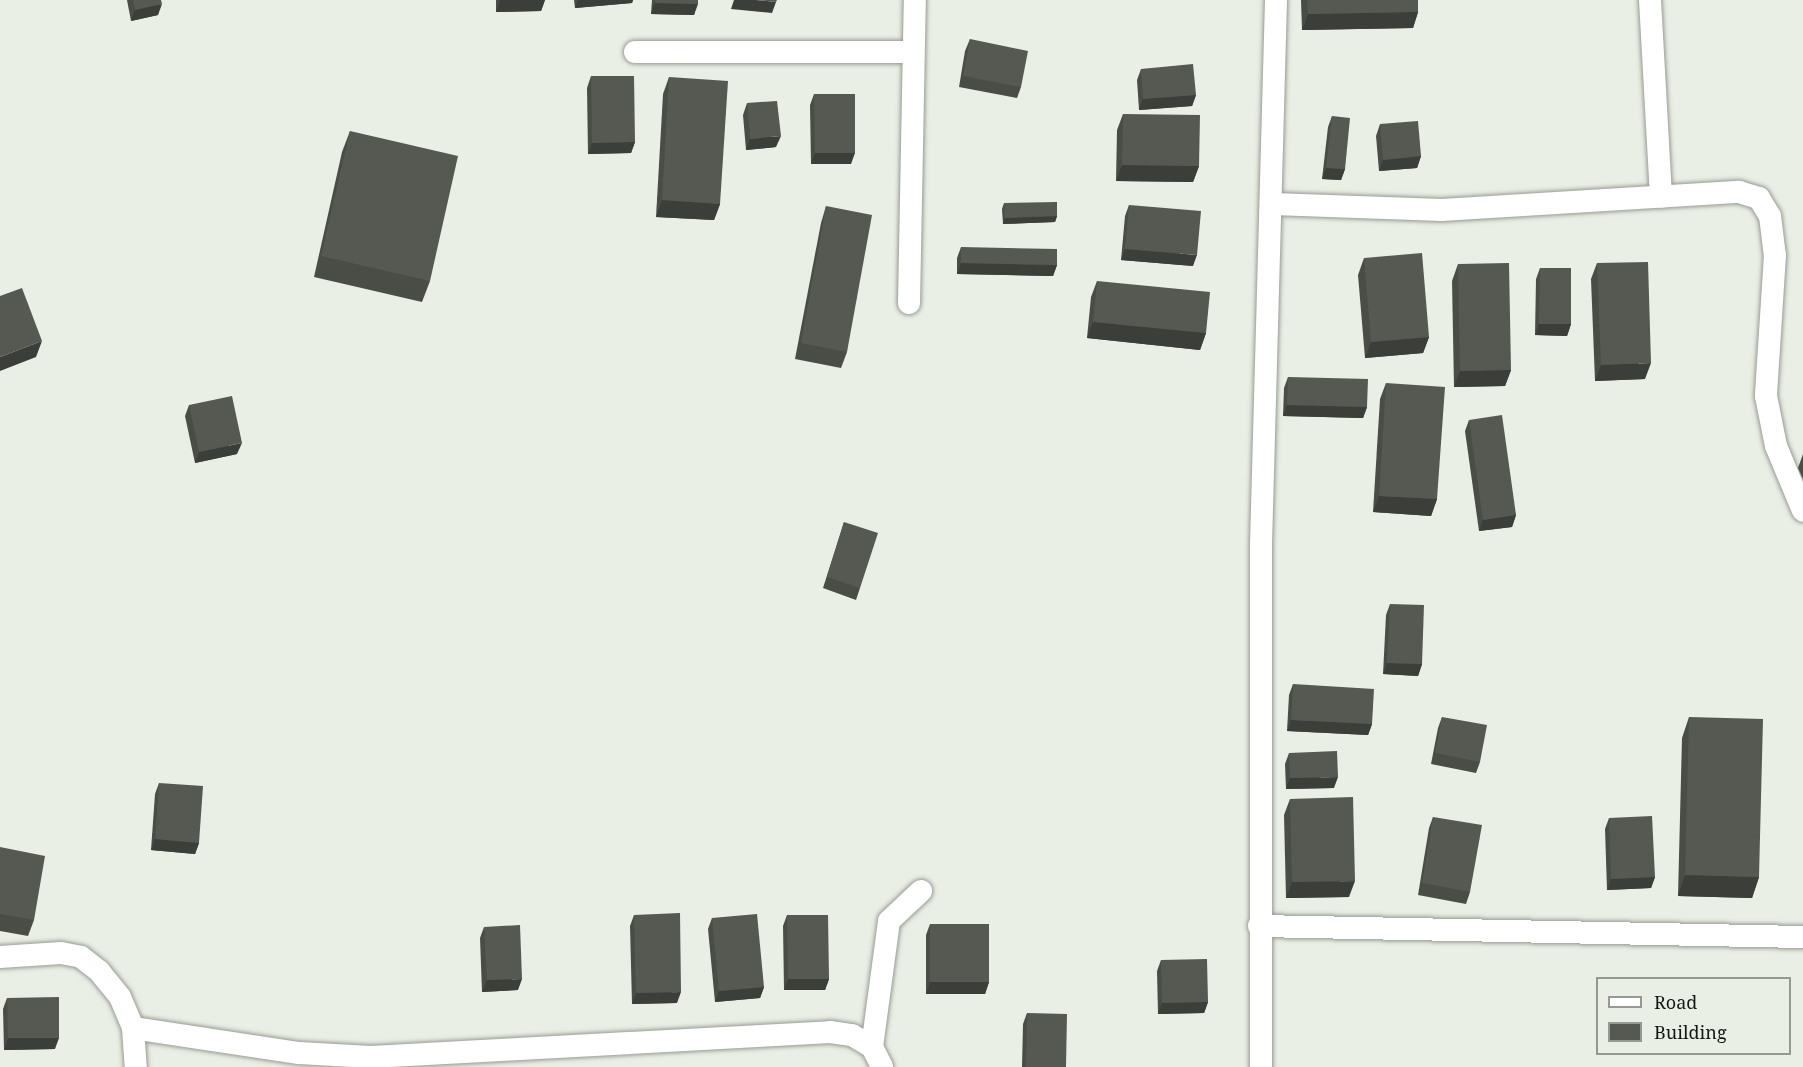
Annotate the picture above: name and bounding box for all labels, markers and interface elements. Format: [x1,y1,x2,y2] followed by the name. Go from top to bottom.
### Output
[1596,977,1791,1055] legend
[1654,990,1697,1014] text: Road
[1654,1020,1727,1044] text: Building

